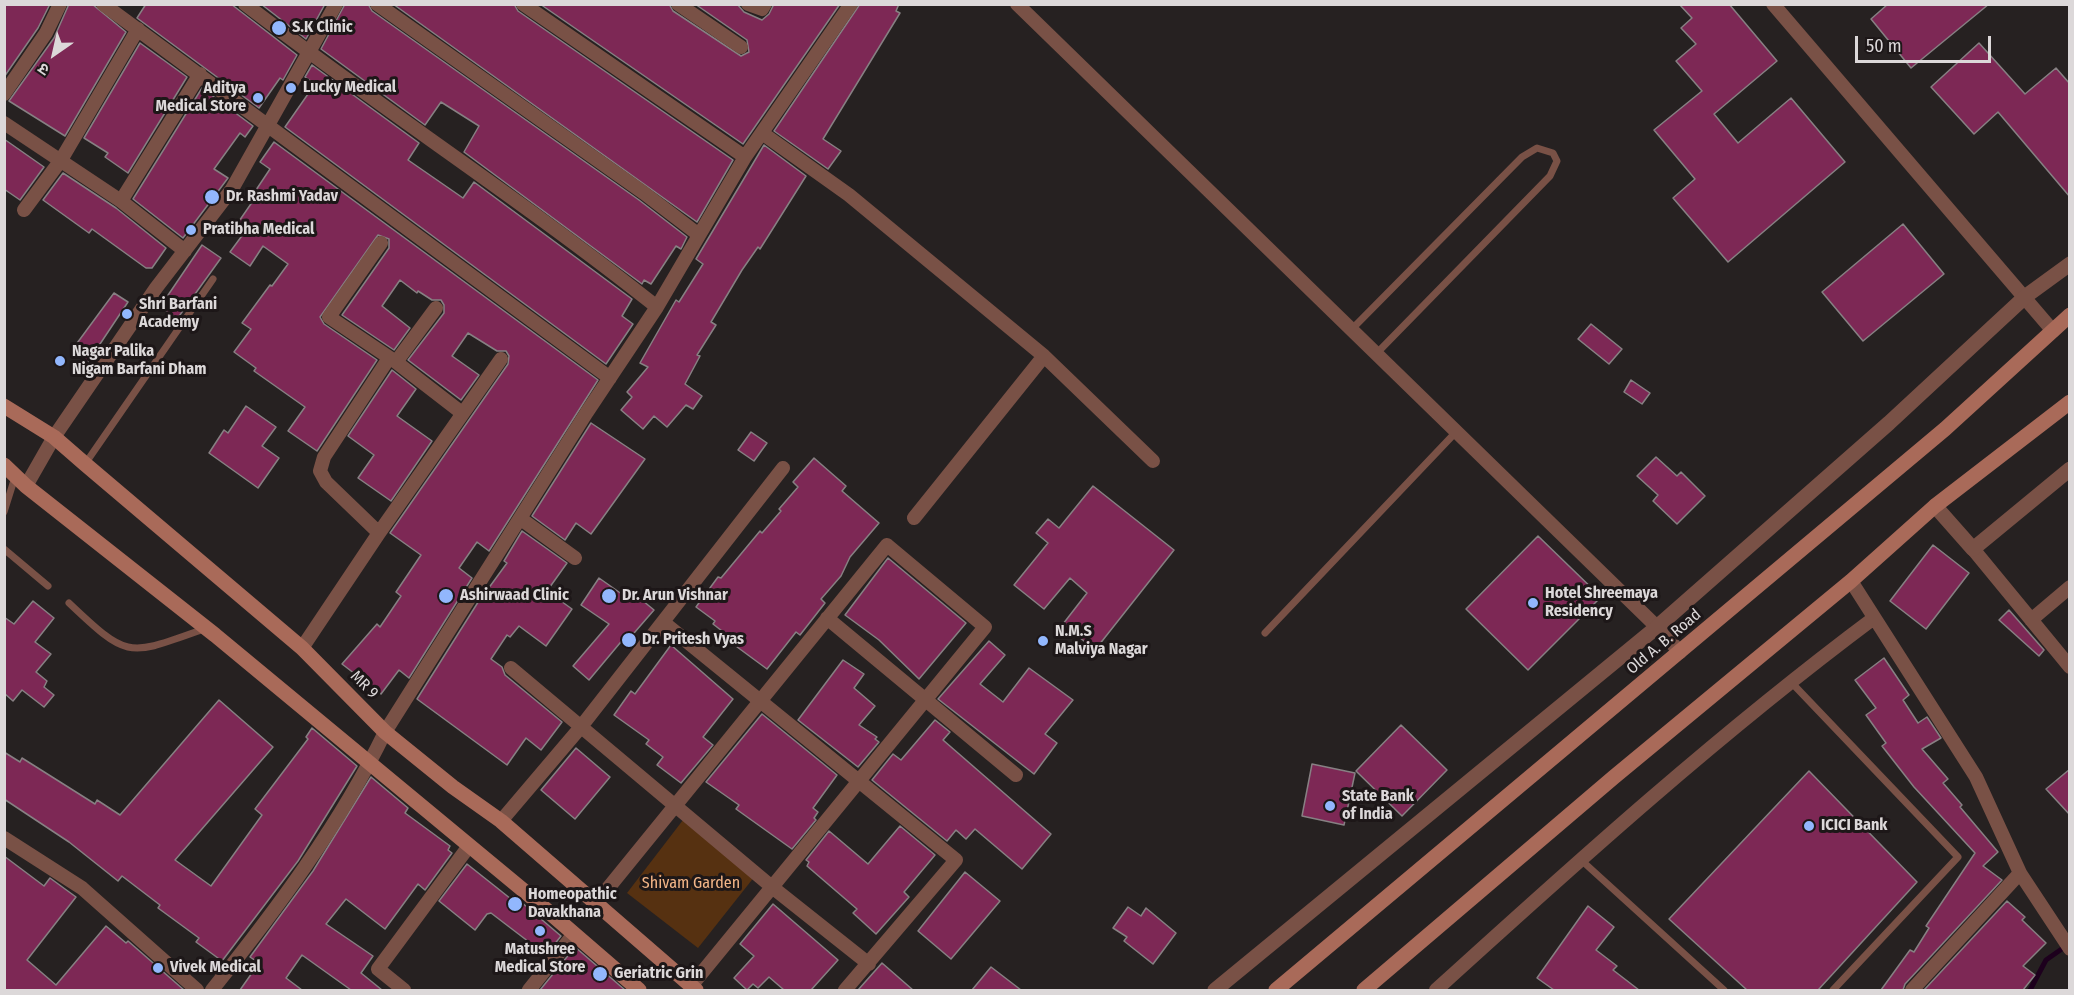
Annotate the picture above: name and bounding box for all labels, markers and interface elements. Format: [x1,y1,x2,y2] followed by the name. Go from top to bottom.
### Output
[292,18,353,38] place label: S.K Clinic
[270,19,288,37] marker: S.K Clinic
[24,24,84,84] north arrow
[1858,24,1994,62] scale bar
[1866,35,1902,57] text: 50 m
[34,59,53,80] text: उ
[303,78,396,98] place label: Lucky Medical
[155,79,246,117] place label: Aditya Medical Store
[284,81,298,95] marker: Lucky Medical
[251,91,265,105] marker: Aditya Medical Store
[226,187,338,207] place label: Dr. Rashmi Yadav
[203,188,221,206] marker: Dr. Rashmi Yadav
[203,220,314,240] place label: Pratibha Medical
[184,223,198,237] marker: Pratibha Medical
[139,295,217,333] place label: Shri Barfani Academy
[120,307,134,321] marker: Shri Barfani Academy
[72,342,206,380] place label: Nagar Palika Nigam Barfani Dham
[53,354,67,368] marker: Nagar Palika Nigam Barfani Dham
[1545,584,1658,622] place label: Hotel Shreemaya Residency
[460,586,569,606] place label: Ashirwaad Clinic
[622,586,728,606] place label: Dr. Arun Vishnar
[437,587,455,605] marker: Ashirwaad Clinic
[600,587,618,605] marker: Dr. Arun Vishnar
[1526,596,1540,610] marker: Hotel Shreemaya Residency
[1623,605,1705,679] street label: Old A. B. Road
[1055,622,1148,660] place label: N.M.S Malviya Nagar
[642,630,744,650] place label: Dr. Pritesh Vyas
[620,631,638,649] marker: Dr. Pritesh Vyas
[1036,634,1050,648] marker: N.M.S Malviya Nagar
[346,667,382,703] street label: MR 9
[1342,787,1414,825] place label: State Bank of India
[1323,799,1337,813] marker: State Bank of India
[1821,816,1887,836] place label: ICICI Bank
[1802,819,1816,833] marker: ICICI Bank
[642,874,740,894] park label: Shivam Garden
[528,885,617,923] place label: Homeopathic Davakhana
[506,895,524,913] marker: Homeopathic Davakhana
[533,924,547,938] marker: Matushree Medical Store
[495,940,585,978] place label: Matushree Medical Store
[170,958,261,978] place label: Vivek Medical
[151,961,165,975] marker: Vivek Medical
[614,964,703,984] place label: Geriatric Grin
[591,965,609,983] marker: Geriatric Grin

